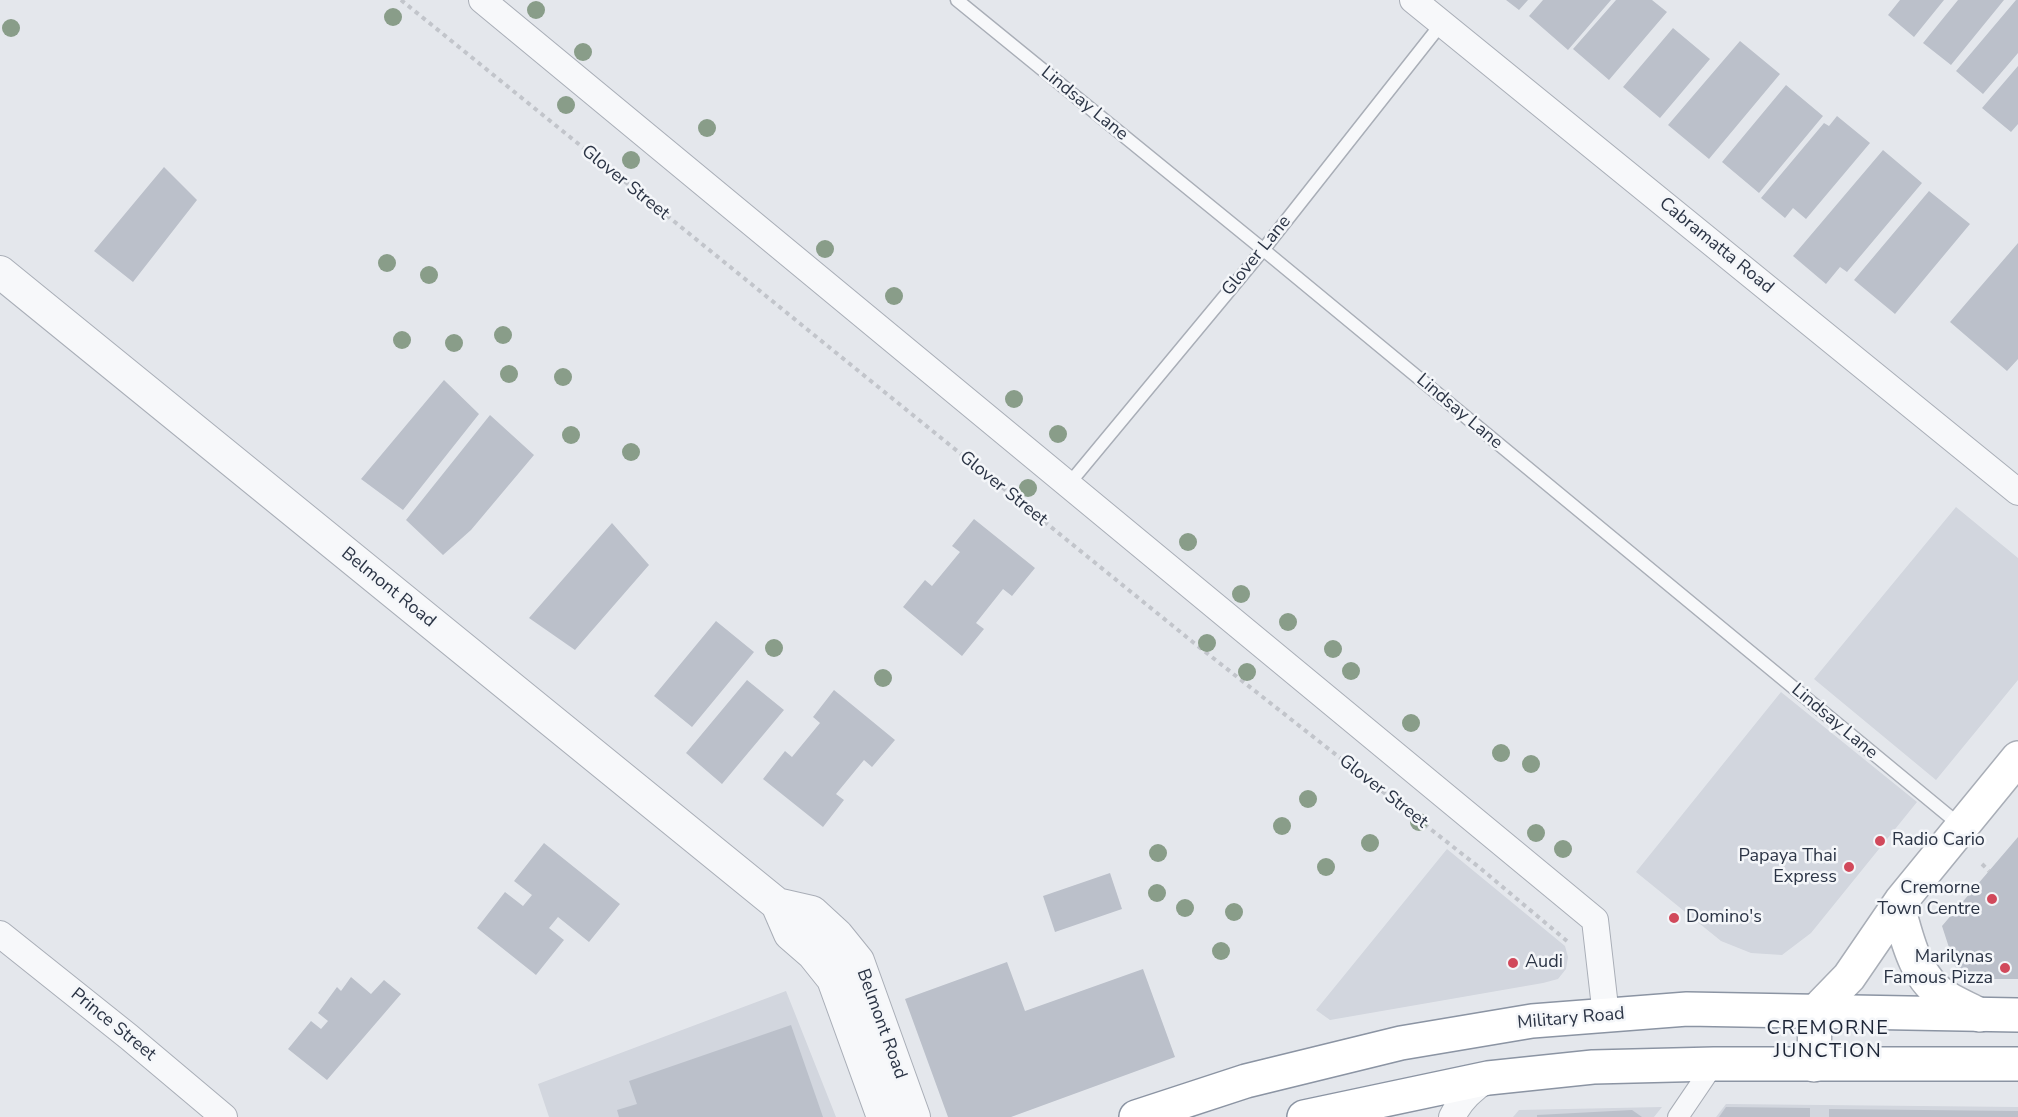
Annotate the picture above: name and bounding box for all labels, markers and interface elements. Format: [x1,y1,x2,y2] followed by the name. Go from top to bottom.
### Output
[1036,62,1132,146] street label: Lindsay Lane
[577,141,673,225] street label: Glover Street
[1654,193,1778,299] street label: Cabramatta Road
[1218,211,1296,301] street label: Glover Lane
[1412,370,1506,454] street label: Lindsay Lane
[955,447,1051,531] street label: Glover Street
[336,543,440,633] street label: Belmont Road
[1787,680,1881,764] street label: Lindsay Lane
[1334,751,1432,833] street label: Glover Street
[1892,830,1985,852] place label: Radio Cario
[1873,834,1887,848] marker: Radio Cario
[1739,846,1837,888] place label: Papaya Thai Express
[1842,860,1856,874] marker: Papaya Thai Express
[1877,878,1980,920] place label: Cremorne Town Centre
[1985,892,1999,906] marker: Cremorne Town Centre
[1686,907,1762,929] place label: Domino's
[1667,911,1681,925] marker: Domino's
[1883,947,1993,990] place label: Marilynas Famous Pizza
[1525,952,1563,974] place label: Audi
[1506,956,1520,970] marker: Audi
[1998,961,2012,975] marker: Marilynas Famous Pizza
[851,966,911,1082] street label: Belmont Road
[66,984,160,1066] street label: Prince Street
[1516,1004,1626,1034] street label: Military Road
[1767,1017,1889,1064] district label: CREMORNE JUNCTION

